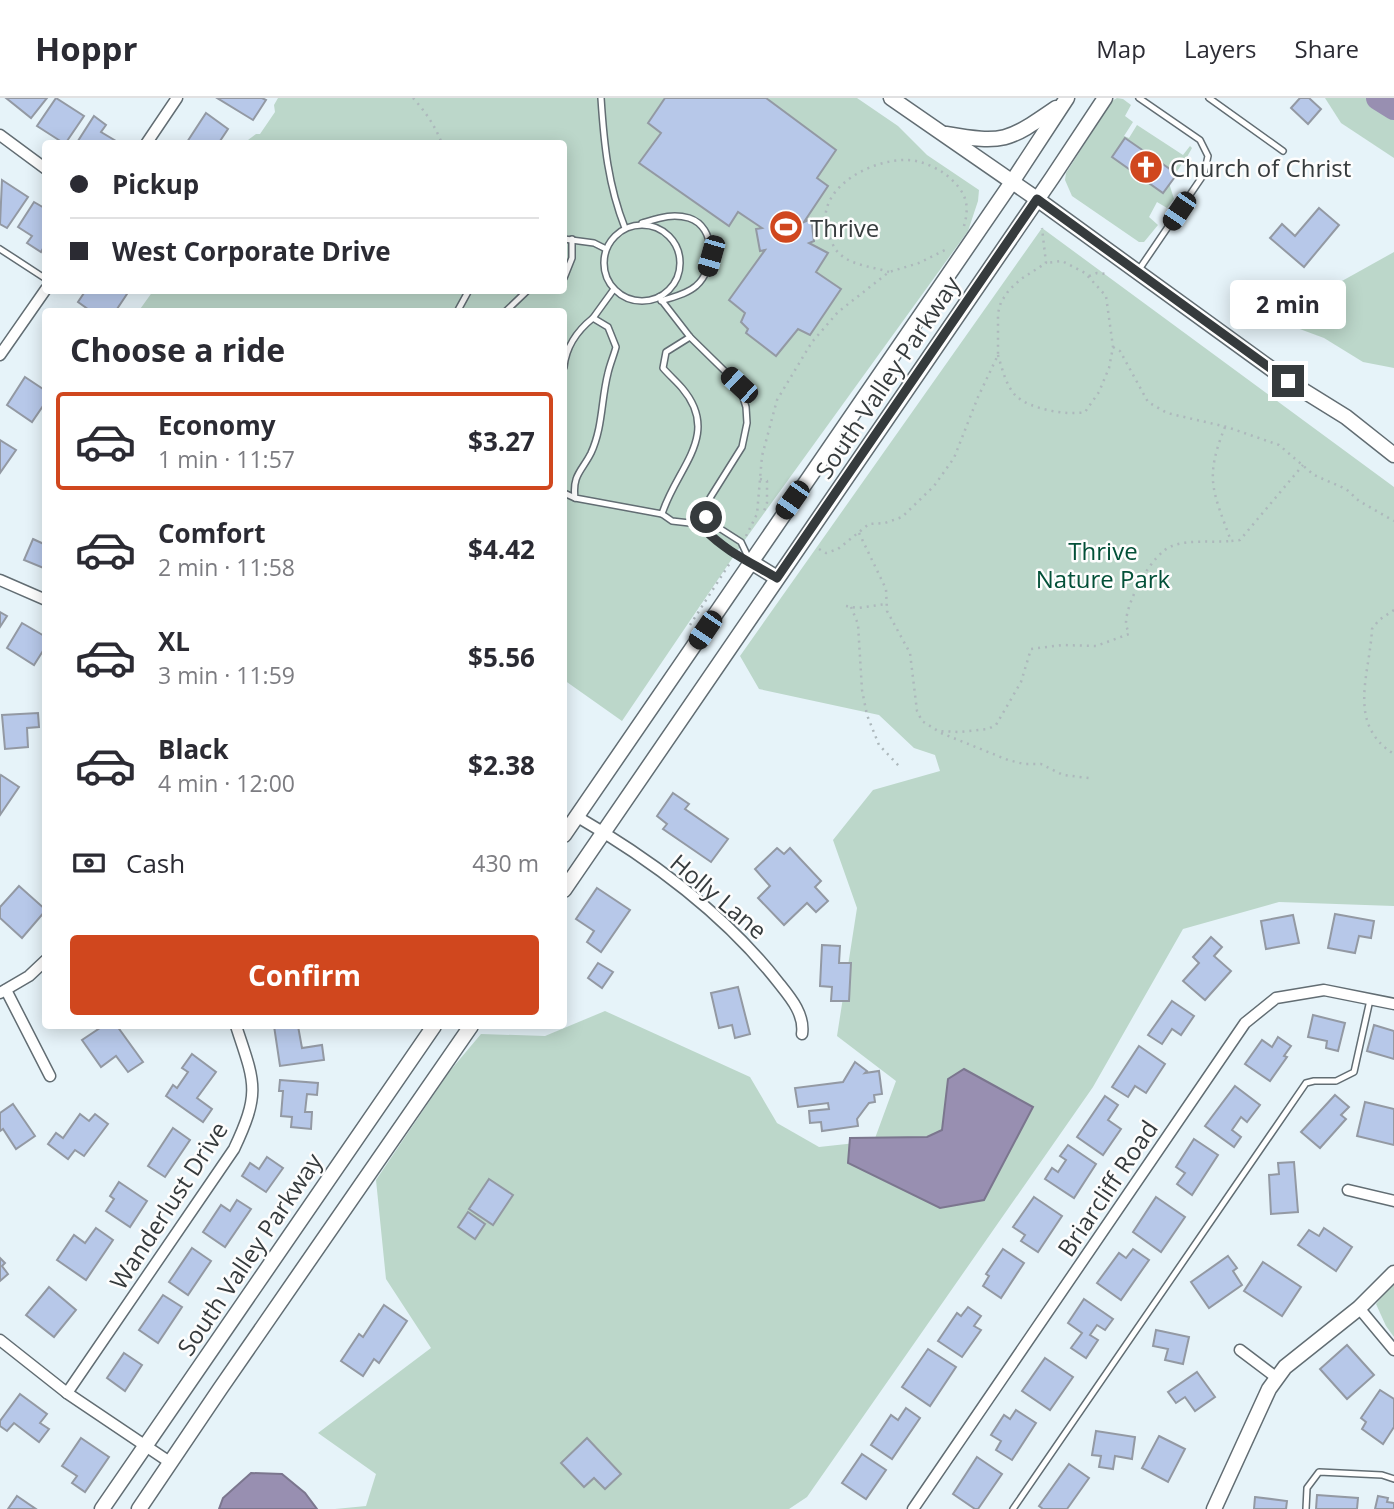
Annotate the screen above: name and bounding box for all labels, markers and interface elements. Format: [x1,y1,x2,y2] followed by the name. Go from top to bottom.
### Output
[35,26,137,71] text: Hoppr
[1096,32,1146,65] text: Map
[1184,32,1257,65] text: Layers
[1295,32,1359,65] text: Share
[1127,148,1165,186] church icon: Church of Christ
[1170,151,1351,184] place label: Church of Christ
[112,166,199,202] text: Pickup
[1159,188,1200,234] car
[767,208,805,246] sports icon: Thrive
[810,211,879,244] place label: Thrive
[112,233,391,269] text: West Corporate Drive
[696,233,727,279] car
[807,269,968,485] street label: South Valley Parkway
[1230,280,1346,328] callout: 2 min
[1256,288,1320,320] text: 2 min
[70,328,285,371] text: Choose a ride
[717,363,762,407] car
[1272,365,1304,397] route end
[158,407,276,443] text: Economy
[74,410,137,473] icon: car
[468,423,535,459] text: $3.27
[158,443,295,475] text: 1 min · 11:57
[772,477,813,523] car
[690,501,722,533] route start
[158,515,265,551] text: Comfort
[74,518,137,581] icon: car
[468,531,535,567] text: $4.42
[1036,534,1171,595] park label: Thrive Nature Park
[158,551,295,583] text: 2 min · 11:58
[685,607,726,653] car
[158,623,190,659] text: XL
[74,626,137,689] icon: car
[468,639,535,675] text: $5.56
[158,659,295,691] text: 3 min · 11:59
[158,731,229,767] text: Black
[74,734,137,797] icon: car
[468,747,535,783] text: $2.38
[158,767,295,799] text: 4 min · 12:00
[70,844,108,882] icon: cash
[126,845,185,881] text: Cash
[664,846,774,946] street label: Holly Lane
[472,847,539,879] text: 430 m
[70,935,539,1015] button: Confirm
[1049,1113,1165,1263] street label: Briarcliff Road
[101,1115,235,1295] street label: Wanderlust Drive
[169,1146,330,1362] street label: South Valley Parkway

